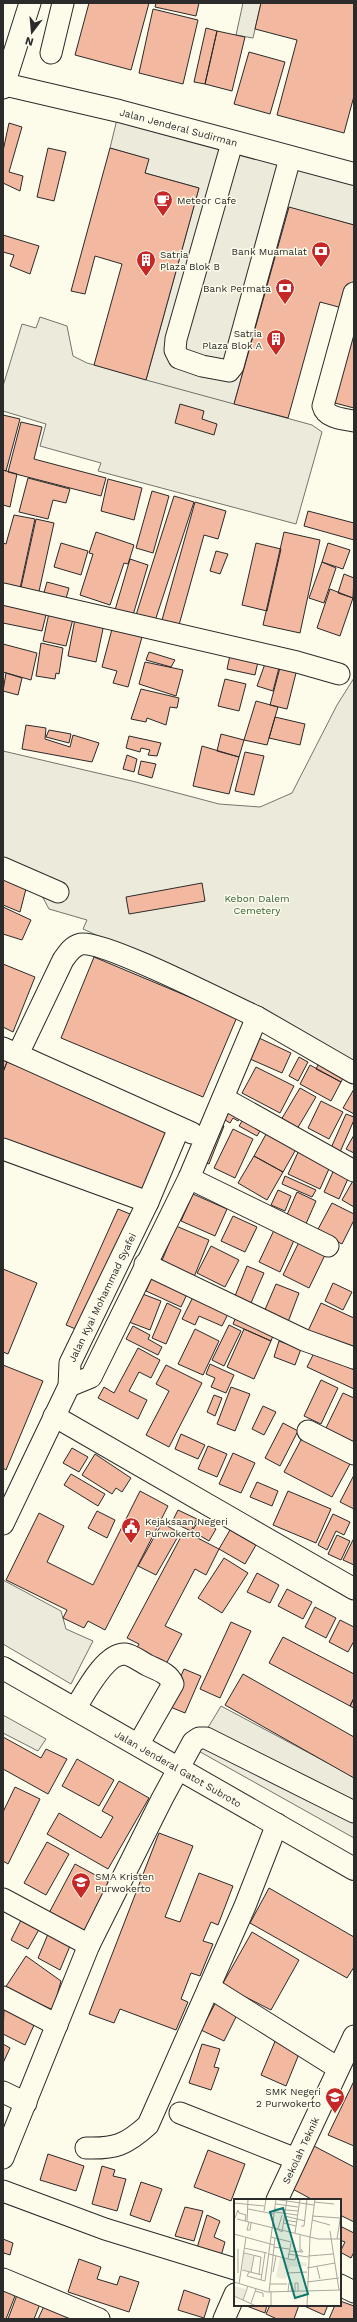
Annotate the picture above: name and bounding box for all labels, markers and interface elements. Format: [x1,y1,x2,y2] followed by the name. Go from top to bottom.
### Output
[12,12,52,52] north arrow
[24,34,35,49] text: N
[119,106,239,148] street label: Jalan Jenderal Sudirman
[152,189,174,217] cafe icon: Meteor Cafe
[177,195,237,206] place label: Meteor Cafe
[310,240,332,268] bank icon: Bank Muamalat
[232,246,308,257] place label: Bank Muamalat
[135,249,157,277] building icon: Satria Plaza Blok B
[160,249,220,272] place label: Satria Plaza Blok B
[274,277,296,305] bank icon: Bank Permata
[203,283,271,294] place label: Bank Permata
[202,328,262,351] place label: Satria Plaza Blok A
[265,328,287,356] building icon: Satria Plaza Blok A
[224,893,290,916] park label: Kebon Dalem Cemetery
[66,1231,138,1364] street label: Jalan Kyai Mohammad Syafei
[120,1516,142,1544] public building icon: Kejaksaan Negeri Purwokerto
[145,1516,228,1539] place label: Kejaksaan Negeri Purwokerto
[113,1728,244,1809] street label: Jalan Jenderal Gatot Subroto
[70,1871,92,1899] school or university icon: SMA Kristen Purwokerto
[95,1871,154,1894] place label: SMA Kristen Purwokerto
[256,2086,321,2109] place label: SMK Negeri 2 Purwokerto
[324,2086,346,2114] school or university icon: SMK Negeri 2 Purwokerto
[280,2115,321,2185] street label: Sekolah Teknik
[234,2199,341,2306] inset map

